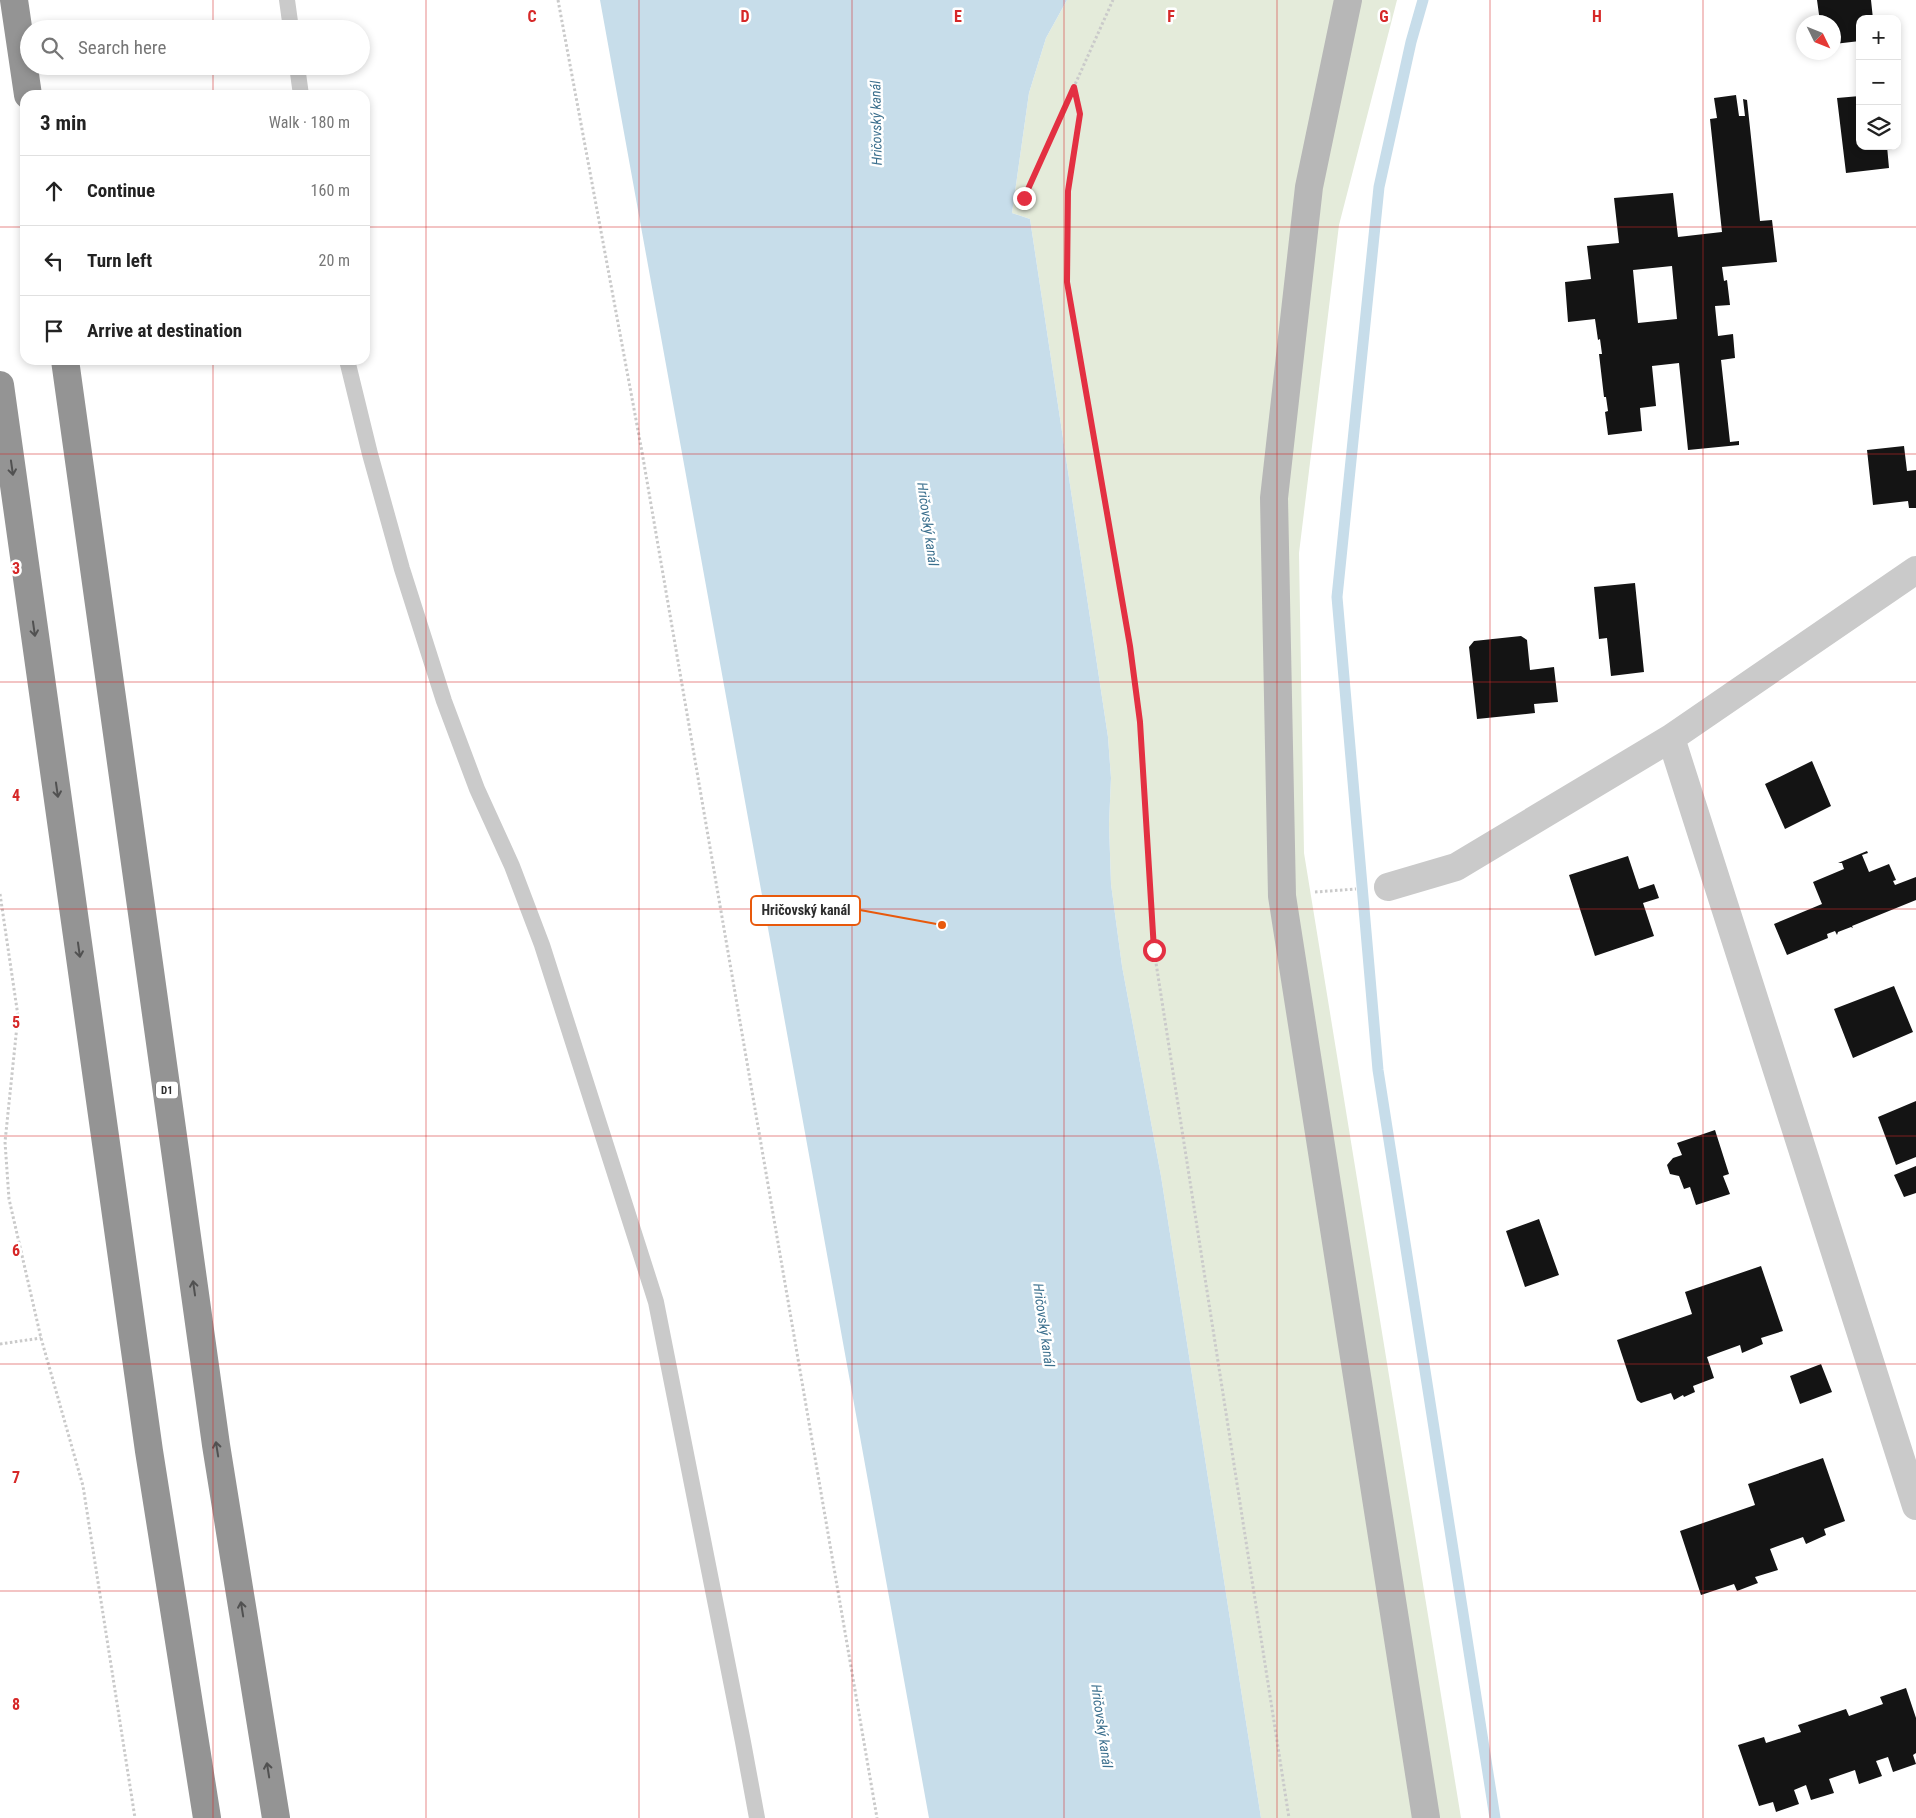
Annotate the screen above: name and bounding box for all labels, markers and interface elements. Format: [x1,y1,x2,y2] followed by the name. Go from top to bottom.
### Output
[527,7,537,26] text: C
[740,7,750,26] text: D
[954,7,962,26] text: E
[1167,7,1175,26] text: F
[1379,7,1389,26] text: G
[1592,7,1602,26] text: H
[1796,15,1841,60] north arrow
[1856,15,1901,150] map controls
[1856,15,1901,60] button: +
[20,20,370,75] search box
[38,34,66,62] icon: search
[78,36,166,59] text: Search here
[1856,60,1901,105] button: −
[867,80,885,165] water label: Hričovský kanál
[1856,105,1901,150] button: layers
[40,111,87,135] text: 3 min
[269,113,350,132] text: Walk · 180 m
[40,177,68,205] icon: ahead
[87,179,155,202] text: Continue
[311,181,350,200] text: 160 m
[1013,187,1036,210] route end
[40,247,68,275] icon: left
[87,249,152,272] text: Turn left
[318,251,350,270] text: 20 m
[40,317,68,345] icon: arrive
[87,319,242,342] text: Arrive at destination
[7,459,17,475] one-way arrow
[914,481,942,568] water label: Hričovský kanál
[12,559,20,578] text: 3
[29,620,39,636] one-way arrow
[52,781,62,797] one-way arrow
[12,786,20,805] text: 4
[751,896,860,925] callout: Hričovský kanál
[761,902,851,918] text: Hričovský kanál
[1143,939,1166,962] route start
[75,942,85,958] one-way arrow
[12,1013,20,1032] text: 5
[156,1082,178,1098] road number: D1
[12,1241,20,1260] text: 6
[189,1280,199,1296] one-way arrow
[1030,1282,1058,1369] water label: Hričovský kanál
[211,1441,221,1457] one-way arrow
[12,1468,20,1487] text: 7
[237,1602,247,1618] one-way arrow
[1088,1683,1116,1770] water label: Hričovský kanál
[12,1695,20,1714] text: 8
[263,1762,273,1778] one-way arrow

